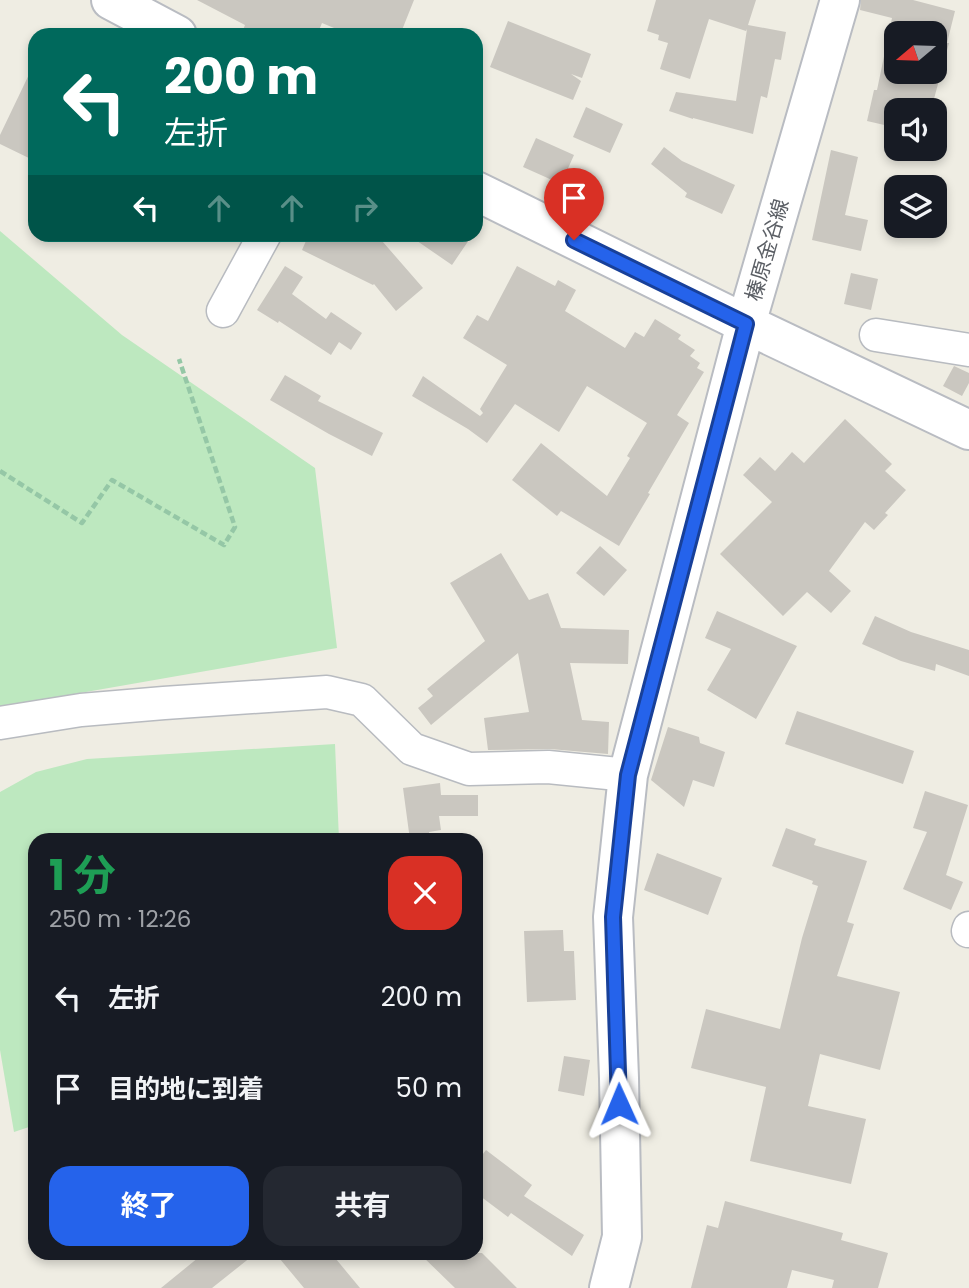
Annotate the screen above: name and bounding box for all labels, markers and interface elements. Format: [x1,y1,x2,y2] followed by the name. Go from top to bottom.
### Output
[884,21,947,84] north arrow
[884,21,947,238] map controls
[164,43,318,111] text: 200 m
[49,56,140,147] icon: left
[884,98,947,161] button: sound
[164,110,228,155] text: 左折
[544,168,604,240] pin
[884,175,947,238] button: layers
[555,179,593,217] icon: arrive
[127,189,165,227] icon: left
[200,189,238,227] icon: ahead
[273,189,311,227] icon: ahead
[346,189,384,227] icon: right
[739,196,795,304] street label: 榛原金谷線
[49,846,116,905] text: 1 分
[388,856,462,930] button: close
[49,903,191,935] text: 250 m · 12:26
[49,979,87,1017] icon: left
[381,979,462,1015] text: 200 m
[108,980,160,1016] text: 左折
[582,1067,656,1141] position arrow
[49,1070,87,1108] icon: arrive
[396,1070,462,1106] text: 50 m
[108,1071,264,1107] text: 目的地に到着
[49,1166,249,1246] button: 終了
[263,1166,462,1246] button: 共有

